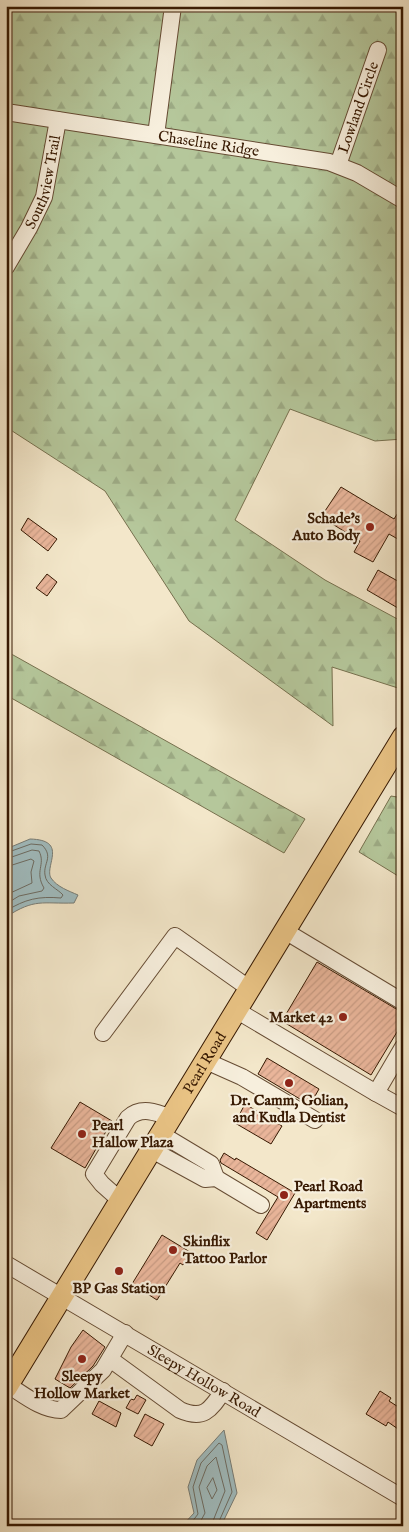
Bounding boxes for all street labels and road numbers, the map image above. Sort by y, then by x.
street label: Lowland Circle [334,59,383,156]
street label: Chaseline Ridge [157,127,260,161]
street label: Southview Trail [21,133,65,232]
street label: Pearl Road [179,1028,231,1097]
street label: Sleepy Hollow Road [144,1341,265,1422]

